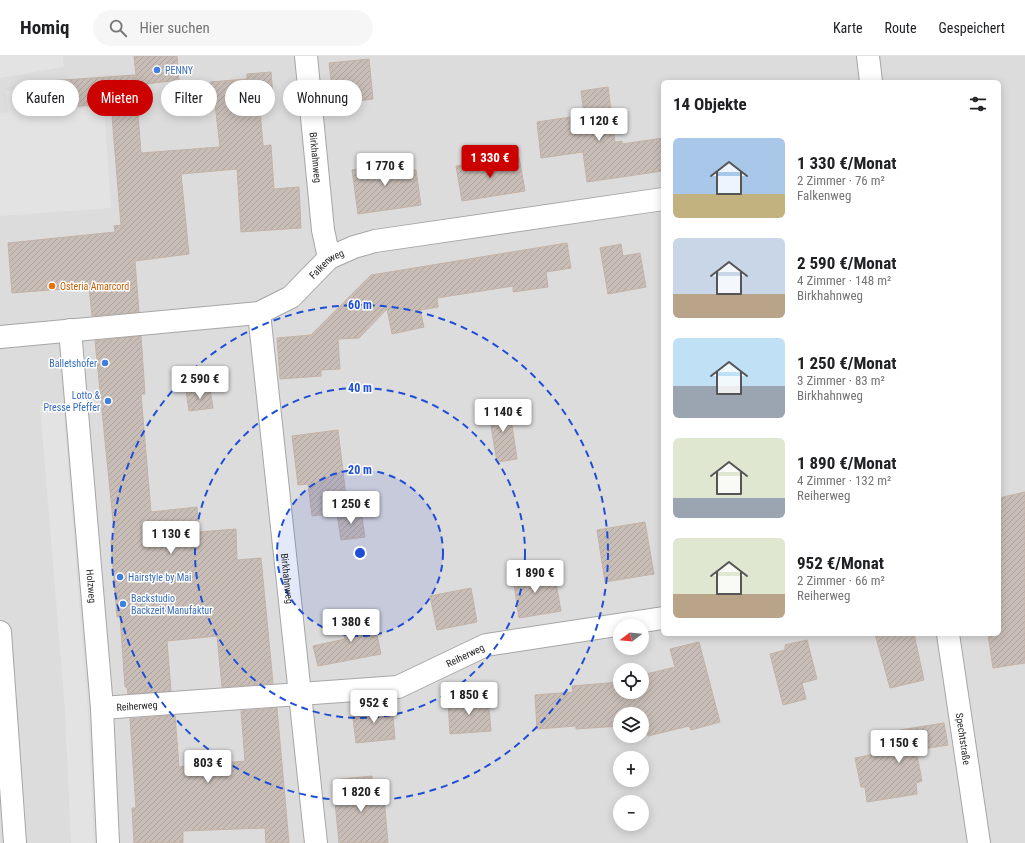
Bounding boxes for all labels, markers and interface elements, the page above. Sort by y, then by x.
search box [93,10,373,46]
text: Homiq [20,16,69,39]
icon: search [107,17,129,39]
text: Hier suchen [139,19,210,37]
text: Karte [833,20,863,36]
text: Route [885,20,917,36]
text: Gespeichert [939,20,1005,36]
marker: PENNY [152,65,162,75]
place label: PENNY [165,65,194,76]
chip: Kaufen [12,80,79,116]
chip: Mieten [87,80,153,116]
chip: Filter [161,80,217,116]
chip: Neu [225,80,275,116]
chip: Wohnung [283,80,362,116]
icon: filters [967,93,989,115]
text: 14 Objekte [673,94,747,114]
pin: 1 120 € [562,108,636,142]
text: 1 120 € [580,113,618,128]
street label: Birkhahnweg [307,132,323,183]
pin: 1 330 € [453,145,527,179]
text: 1 330 € [471,150,509,165]
pin: 1 770 € [348,153,422,187]
text: 1 330 €/Monat [797,153,896,173]
icon: home [705,154,753,202]
text: 1 770 € [366,158,404,173]
text: 2 Zimmer · 76 m² [797,173,885,188]
text: Falkenweg [797,188,851,203]
street label: Falkenweg [307,247,346,281]
text: 2 590 €/Monat [797,253,896,273]
icon: home [705,254,753,302]
text: 4 Zimmer · 148 m² [797,273,891,288]
marker: Osteria Amarcord [47,281,57,291]
place label: Osteria Amarcord [60,281,129,292]
text: Birkhahnweg [797,288,863,303]
text: 60 m [348,298,372,312]
text: 1 250 €/Monat [797,353,896,373]
icon: home [705,354,753,402]
place label: Balletshofer [49,358,97,369]
marker: Balletshofer [100,358,110,368]
pin: 2 590 € [163,366,237,400]
text: 2 590 € [181,371,219,386]
text: 3 Zimmer · 83 m² [797,373,885,388]
text: 40 m [348,381,372,395]
text: Birkhahnweg [797,388,863,403]
place label: Lotto & Presse Pfeffer [43,390,101,413]
marker: Lotto & Presse Pfeffer [103,396,113,406]
pin: 1 140 € [466,399,540,433]
text: 1 140 € [484,404,522,419]
text: 1 890 €/Monat [797,453,896,473]
icon: home [705,454,753,502]
text: 20 m [348,463,372,477]
text: 4 Zimmer · 132 m² [797,473,891,488]
text: Reiherweg [797,488,850,503]
pin: 1 250 € [314,491,388,525]
text: 1 250 € [332,496,370,511]
pin: 1 130 € [134,521,208,555]
text: 1 130 € [152,526,190,541]
centre of rings [353,546,367,560]
street label: Birkhahnweg [279,553,295,604]
text: 952 €/Monat [797,553,884,573]
icon: home [705,554,753,602]
pin: 1 890 € [498,560,572,594]
text: 1 890 € [516,565,554,580]
street label: Holzweg [84,569,98,604]
marker: Hairstyle by Mai [115,572,125,582]
place label: Hairstyle by Mai [128,572,191,583]
text: 2 Zimmer · 66 m² [797,573,885,588]
text: Reiherweg [797,588,850,603]
place label: Backstudio Backzeit Manufaktur [131,593,212,616]
marker: Backstudio Backzeit Manufaktur [118,599,128,609]
pin: 1 380 € [314,609,388,643]
text: 1 380 € [332,614,370,629]
north arrow [613,619,649,655]
map controls [613,619,649,831]
street label: Reiherweg [444,642,486,669]
button: locate [613,663,649,699]
pin: 1 850 € [432,682,506,716]
text: 1 850 € [450,687,488,702]
pin: 952 € [346,690,402,724]
text: 952 € [359,695,389,710]
street label: Reiherweg [116,699,158,713]
button: layers [613,707,649,743]
street label: Spechtstraße [954,712,972,766]
pin: 1 150 € [862,730,936,764]
text: 1 150 € [880,735,918,750]
pin: 803 € [180,750,236,784]
button: + [613,751,649,787]
text: 803 € [193,755,223,770]
pin: 1 820 € [324,779,398,813]
text: 1 820 € [342,784,380,799]
button: − [613,795,649,831]

